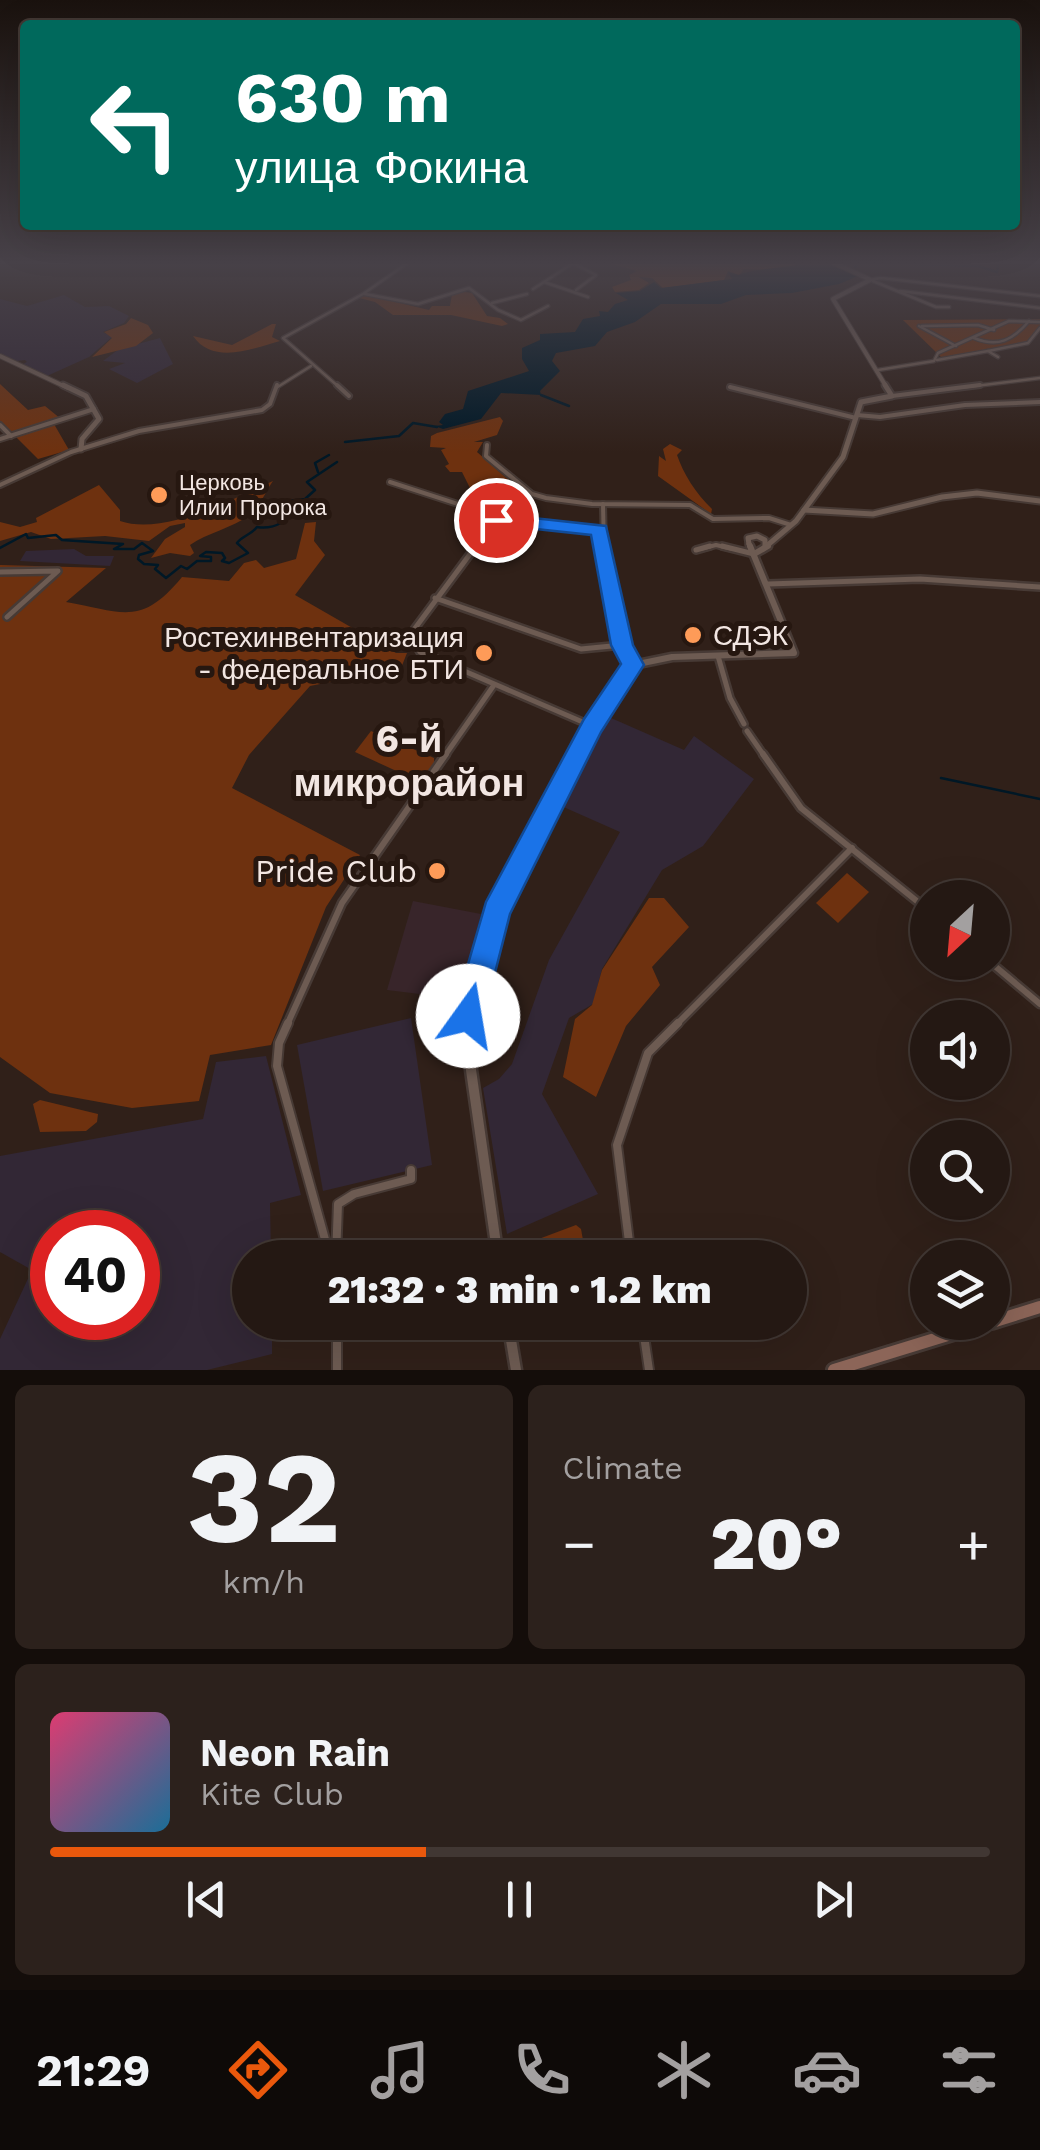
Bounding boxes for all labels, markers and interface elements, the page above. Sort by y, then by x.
text: 630 m [235,57,451,139]
icon: left [70,60,200,190]
text: улица Фокина [235,141,528,194]
place label: Церковь Илии Пророка [179,470,328,520]
pin [454,478,539,563]
marker: Церковь Илии Пророка [148,484,170,506]
icon: arrive [469,493,524,548]
place label: СДЭК [713,619,789,652]
place label: Ростехинвентаризация - федеральное БТИ [164,621,464,686]
marker: СДЭК [682,624,704,646]
marker: Ростехинвентаризация - федеральное БТИ [473,642,495,664]
district label: 6-й микрорайон [294,717,524,805]
place label: Pride Club [255,852,417,890]
marker: Pride Club [426,860,448,882]
north arrow [910,880,1010,980]
map controls [910,880,1010,1340]
position arrow [416,964,520,1068]
button: sound [910,1000,1010,1100]
button: search [910,1120,1010,1220]
speed limit sign: 40 [30,1210,160,1340]
button: layers [910,1240,1010,1340]
text: 21:32 · 3 min · 1.2 km [327,1268,712,1312]
text: 32 [186,1421,341,1574]
text: Climate [563,1449,683,1487]
text: 20° [710,1499,842,1587]
text: − [563,1512,596,1576]
text: + [957,1512,990,1576]
text: km/h [223,1563,305,1601]
text: Neon Rain [200,1731,390,1775]
text: Kite Club [200,1775,344,1813]
icon: previous [179,1872,234,1927]
icon: pause [492,1872,547,1927]
icon: next [806,1872,861,1927]
icon: directions [223,2035,293,2105]
icon: music [365,2035,435,2105]
icon: phone [507,2035,577,2105]
icon: climate [649,2035,719,2105]
icon: car [792,2035,862,2105]
icon: filters [934,2035,1004,2105]
text: 21:29 [36,2044,150,2097]

